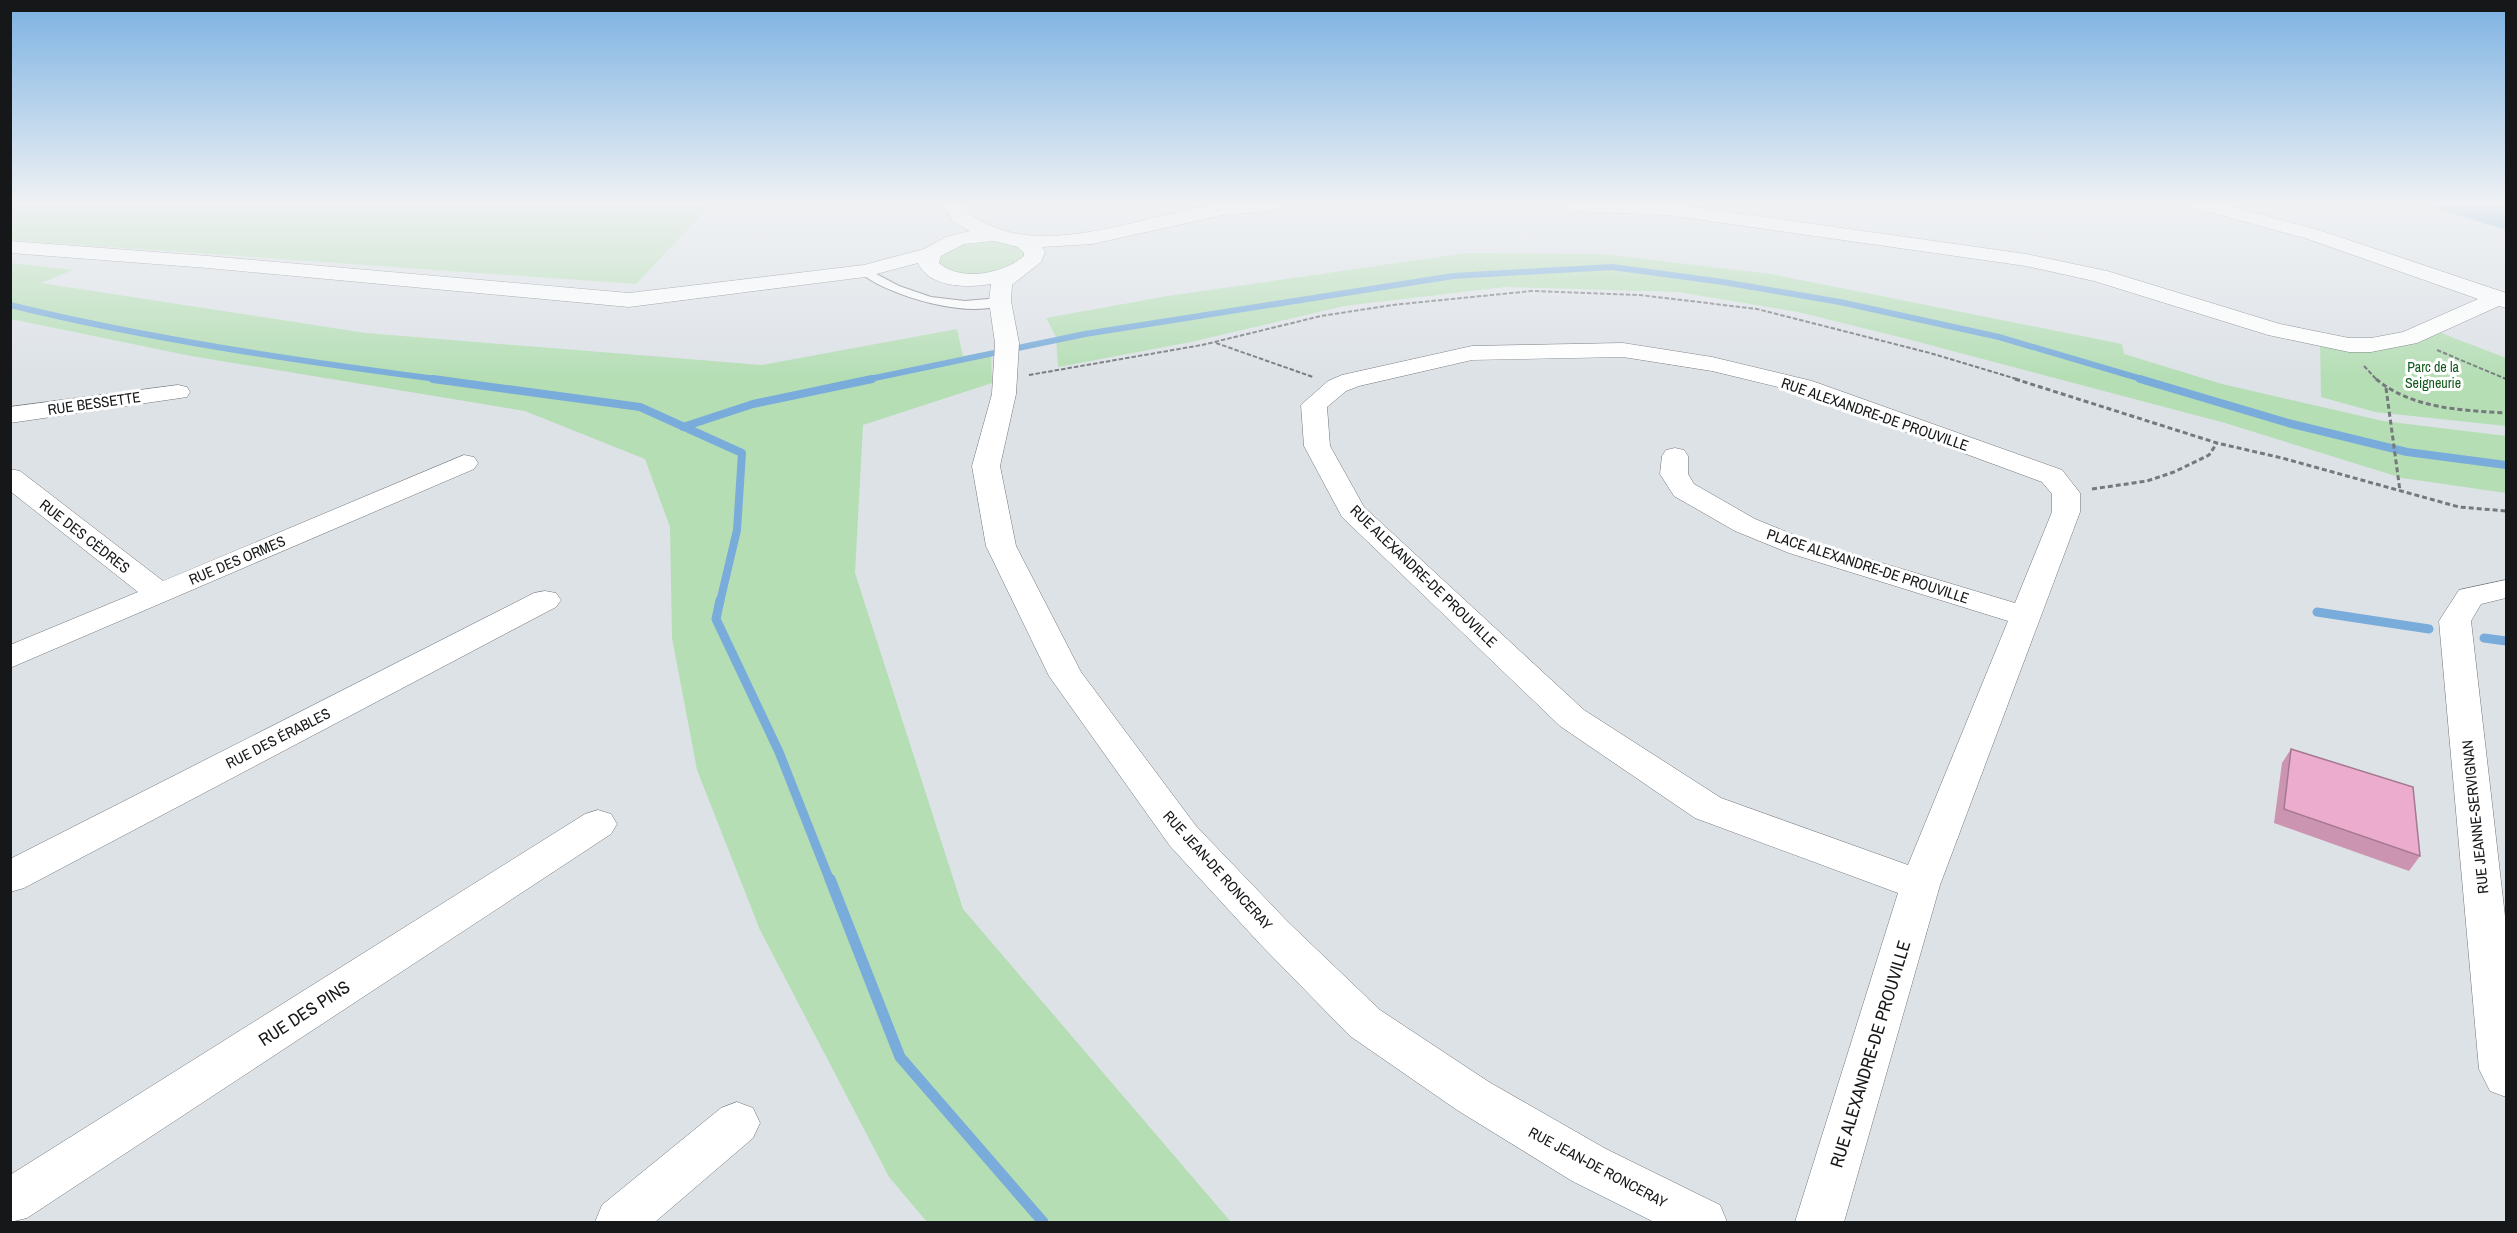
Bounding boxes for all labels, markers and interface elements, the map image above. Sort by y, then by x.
park label: Parc de la Seigneurie [2405,358,2461,392]
street label: RUE ALEXANDRE-DE PROUVILLE [1779,372,1971,456]
street label: RUE BESSETTE [46,386,142,420]
street label: RUE DES CÈDRES [35,494,135,578]
street label: RUE ALEXANDRE-DE PROUVILLE [1346,500,1502,652]
street label: PLACE ALEXANDRE-DE PROUVILLE [1764,523,1972,609]
street label: RUE DES ORMES [185,530,289,590]
street label: RUE DES ÉRABLES [222,703,334,773]
street label: RUE JEANNE-SERVIGNAN [2456,739,2494,895]
street label: RUE JEAN-DE RONCERAY [1159,806,1278,935]
street label: RUE ALEXANDRE-DE PROUVILLE [1824,937,1916,1171]
street label: RUE DES PINS [254,974,355,1052]
street label: RUE JEAN-DE RONCERAY [1525,1122,1672,1213]

